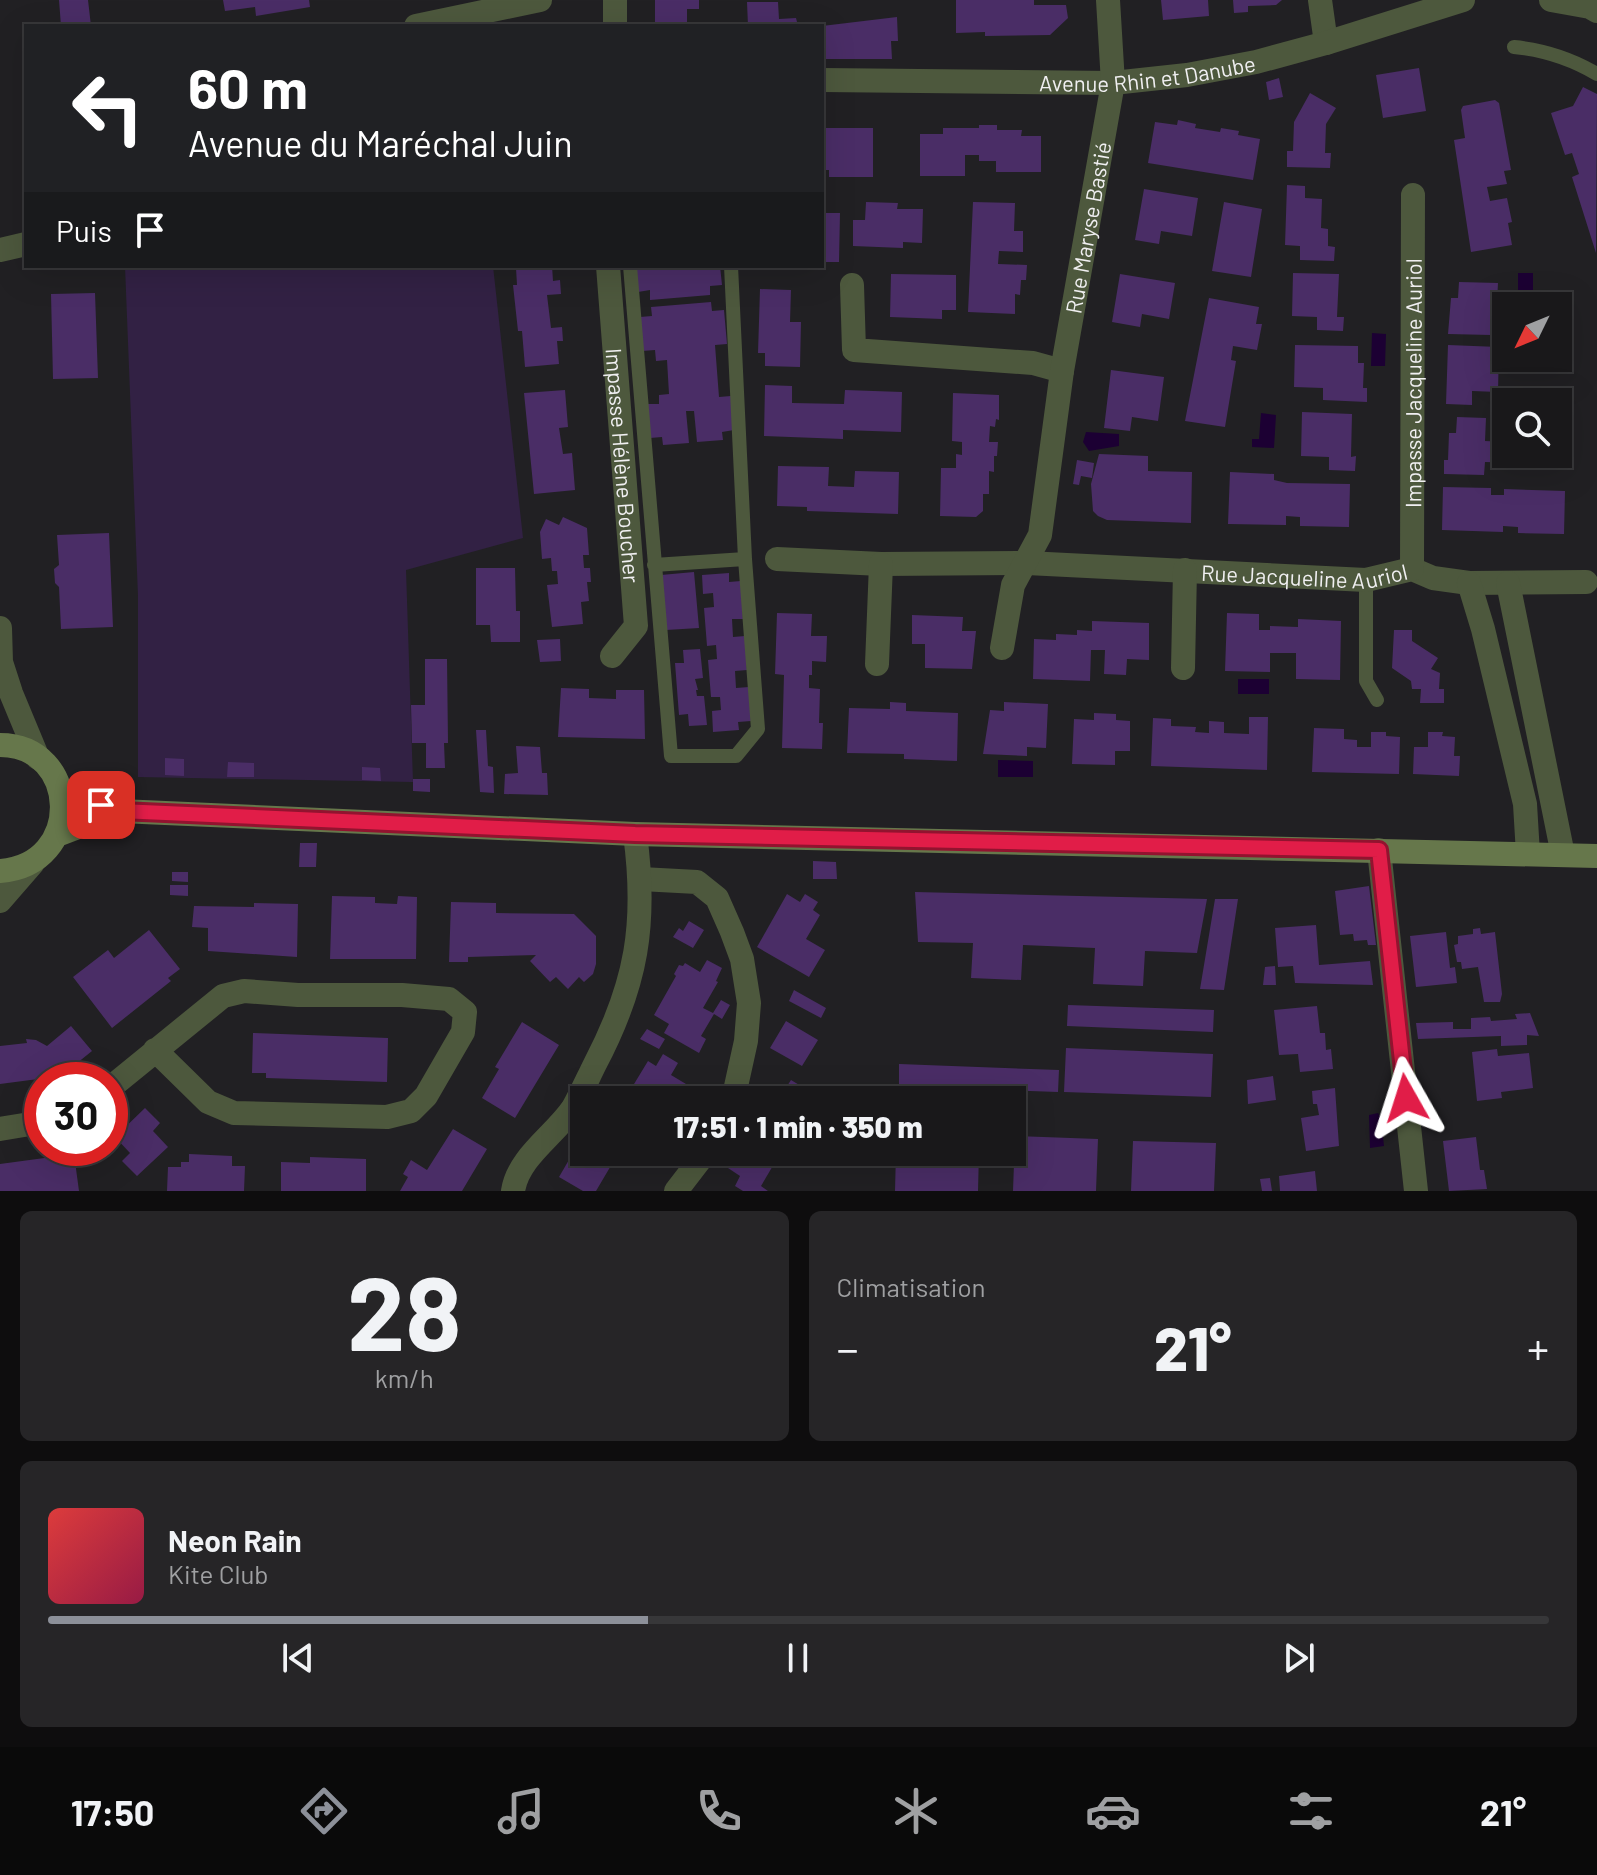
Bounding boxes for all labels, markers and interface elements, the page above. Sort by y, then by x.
street label: Avenue Rhin et Danube [1039,49,1258,96]
text: 60 m [188,53,308,120]
icon: left [56,56,160,160]
text: Avenue du Maréchal Juin [188,121,573,164]
street label: Rue Maryse Bastié [1059,140,1115,315]
icon: arrive [128,208,172,252]
text: Puis [56,212,112,248]
street label: Impasse Jacqueline Auriol [1399,258,1426,508]
north arrow [1492,292,1572,372]
map controls [1492,292,1572,468]
street label: Impasse Hélène Boucher [601,347,646,584]
button: search [1492,388,1572,468]
street label: Rue Jacqueline Auriol [1201,558,1410,593]
pin [67,771,135,839]
icon: arrive [79,783,123,827]
position arrow [1364,1056,1448,1140]
speed limit sign: 30 [24,1062,128,1166]
text: 17:51 · 1 min · 350 m [673,1108,923,1144]
text: 28 [347,1247,462,1372]
text: Climatisation [837,1271,986,1302]
text: 21° [1154,1311,1232,1383]
text: − [837,1321,859,1374]
text: + [1527,1321,1549,1374]
text: km/h [375,1362,434,1393]
text: Neon Rain [168,1522,302,1558]
text: Kite Club [168,1558,269,1589]
icon: previous [276,1636,320,1680]
icon: pause [776,1636,820,1680]
icon: next [1277,1636,1321,1680]
icon: directions [296,1783,352,1839]
icon: music [493,1783,549,1839]
icon: phone [691,1783,747,1839]
icon: climate [888,1783,944,1839]
icon: car [1085,1783,1141,1839]
icon: filters [1283,1783,1339,1839]
text: 17:50 [71,1790,154,1833]
text: 21° [1480,1790,1526,1833]

